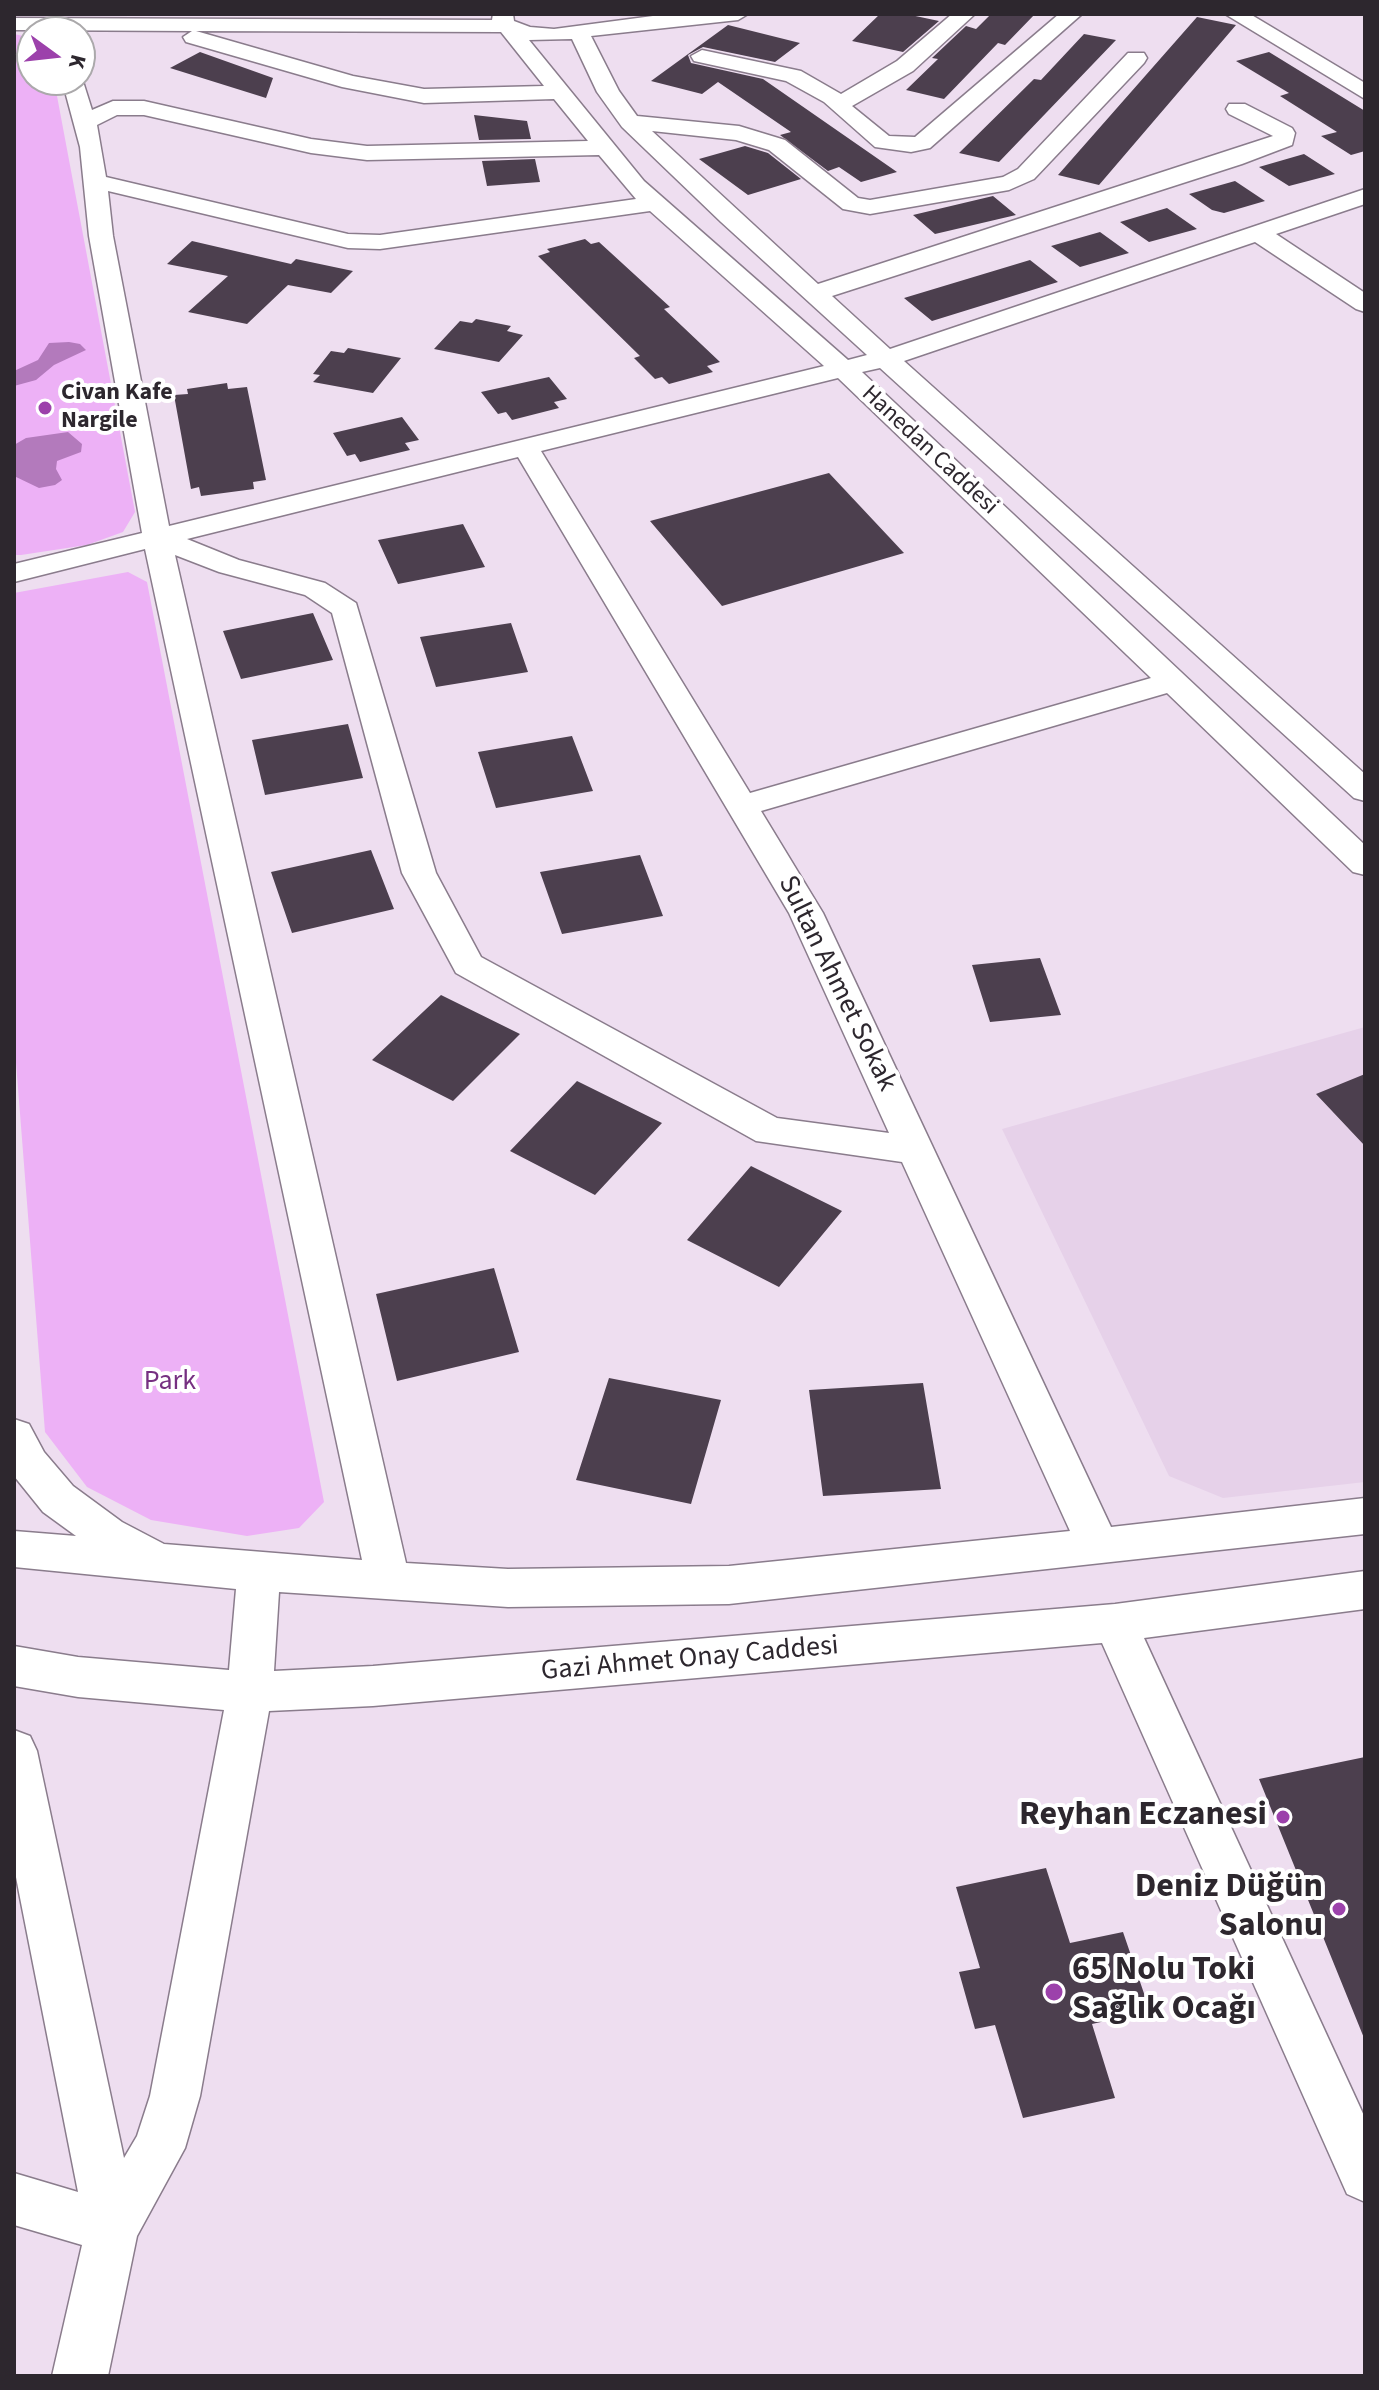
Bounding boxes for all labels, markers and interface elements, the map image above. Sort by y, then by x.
north arrow [16,16,96,96]
text: K [60,51,94,72]
place label: Civan Kafe Nargile [61,380,173,436]
street label: Hanedan Caddesi [855,380,1003,522]
marker: Civan Kafe Nargile [36,399,54,417]
street label: Sultan Ahmet Sokak [769,871,903,1097]
park label: Park [144,1366,196,1400]
street label: Gazi Ahmet Onay Caddesi [540,1630,840,1690]
place label: Reyhan Eczanesi [1019,1797,1267,1837]
marker: Reyhan Eczanesi [1274,1808,1292,1826]
place label: Deniz Düğün Salonu [1135,1869,1323,1948]
marker: Deniz Düğün Salonu [1330,1900,1348,1918]
place label: 65 Nolu Toki Sağlık Ocağı [1072,1952,1256,2032]
marker: 65 Nolu Toki Sağlık Ocağı [1043,1981,1065,2003]

